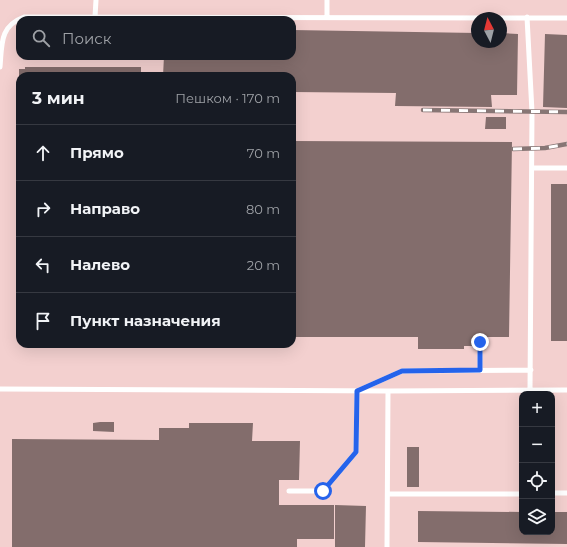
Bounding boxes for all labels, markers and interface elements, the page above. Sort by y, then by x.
north arrow [471,12,507,48]
search box [16,16,296,60]
icon: search [30,27,52,49]
text: Поиск [62,29,111,48]
text: 3 мин [32,88,85,108]
text: Пешком · 170 m [175,90,280,106]
icon: ahead [32,142,54,164]
text: Прямо [70,143,124,162]
text: 70 m [247,145,280,161]
icon: right [32,198,54,220]
text: Направо [70,199,140,218]
text: 80 m [246,201,280,217]
icon: left [32,254,54,276]
text: Налево [70,255,130,274]
text: 20 m [247,257,280,273]
icon: arrive [32,310,54,332]
text: Пункт назначения [70,311,221,330]
route end [471,333,489,351]
map controls [519,391,555,535]
button: + [519,391,555,427]
button: − [519,427,555,463]
button: locate [519,463,555,499]
route start [314,482,332,500]
button: layers [519,499,555,535]

